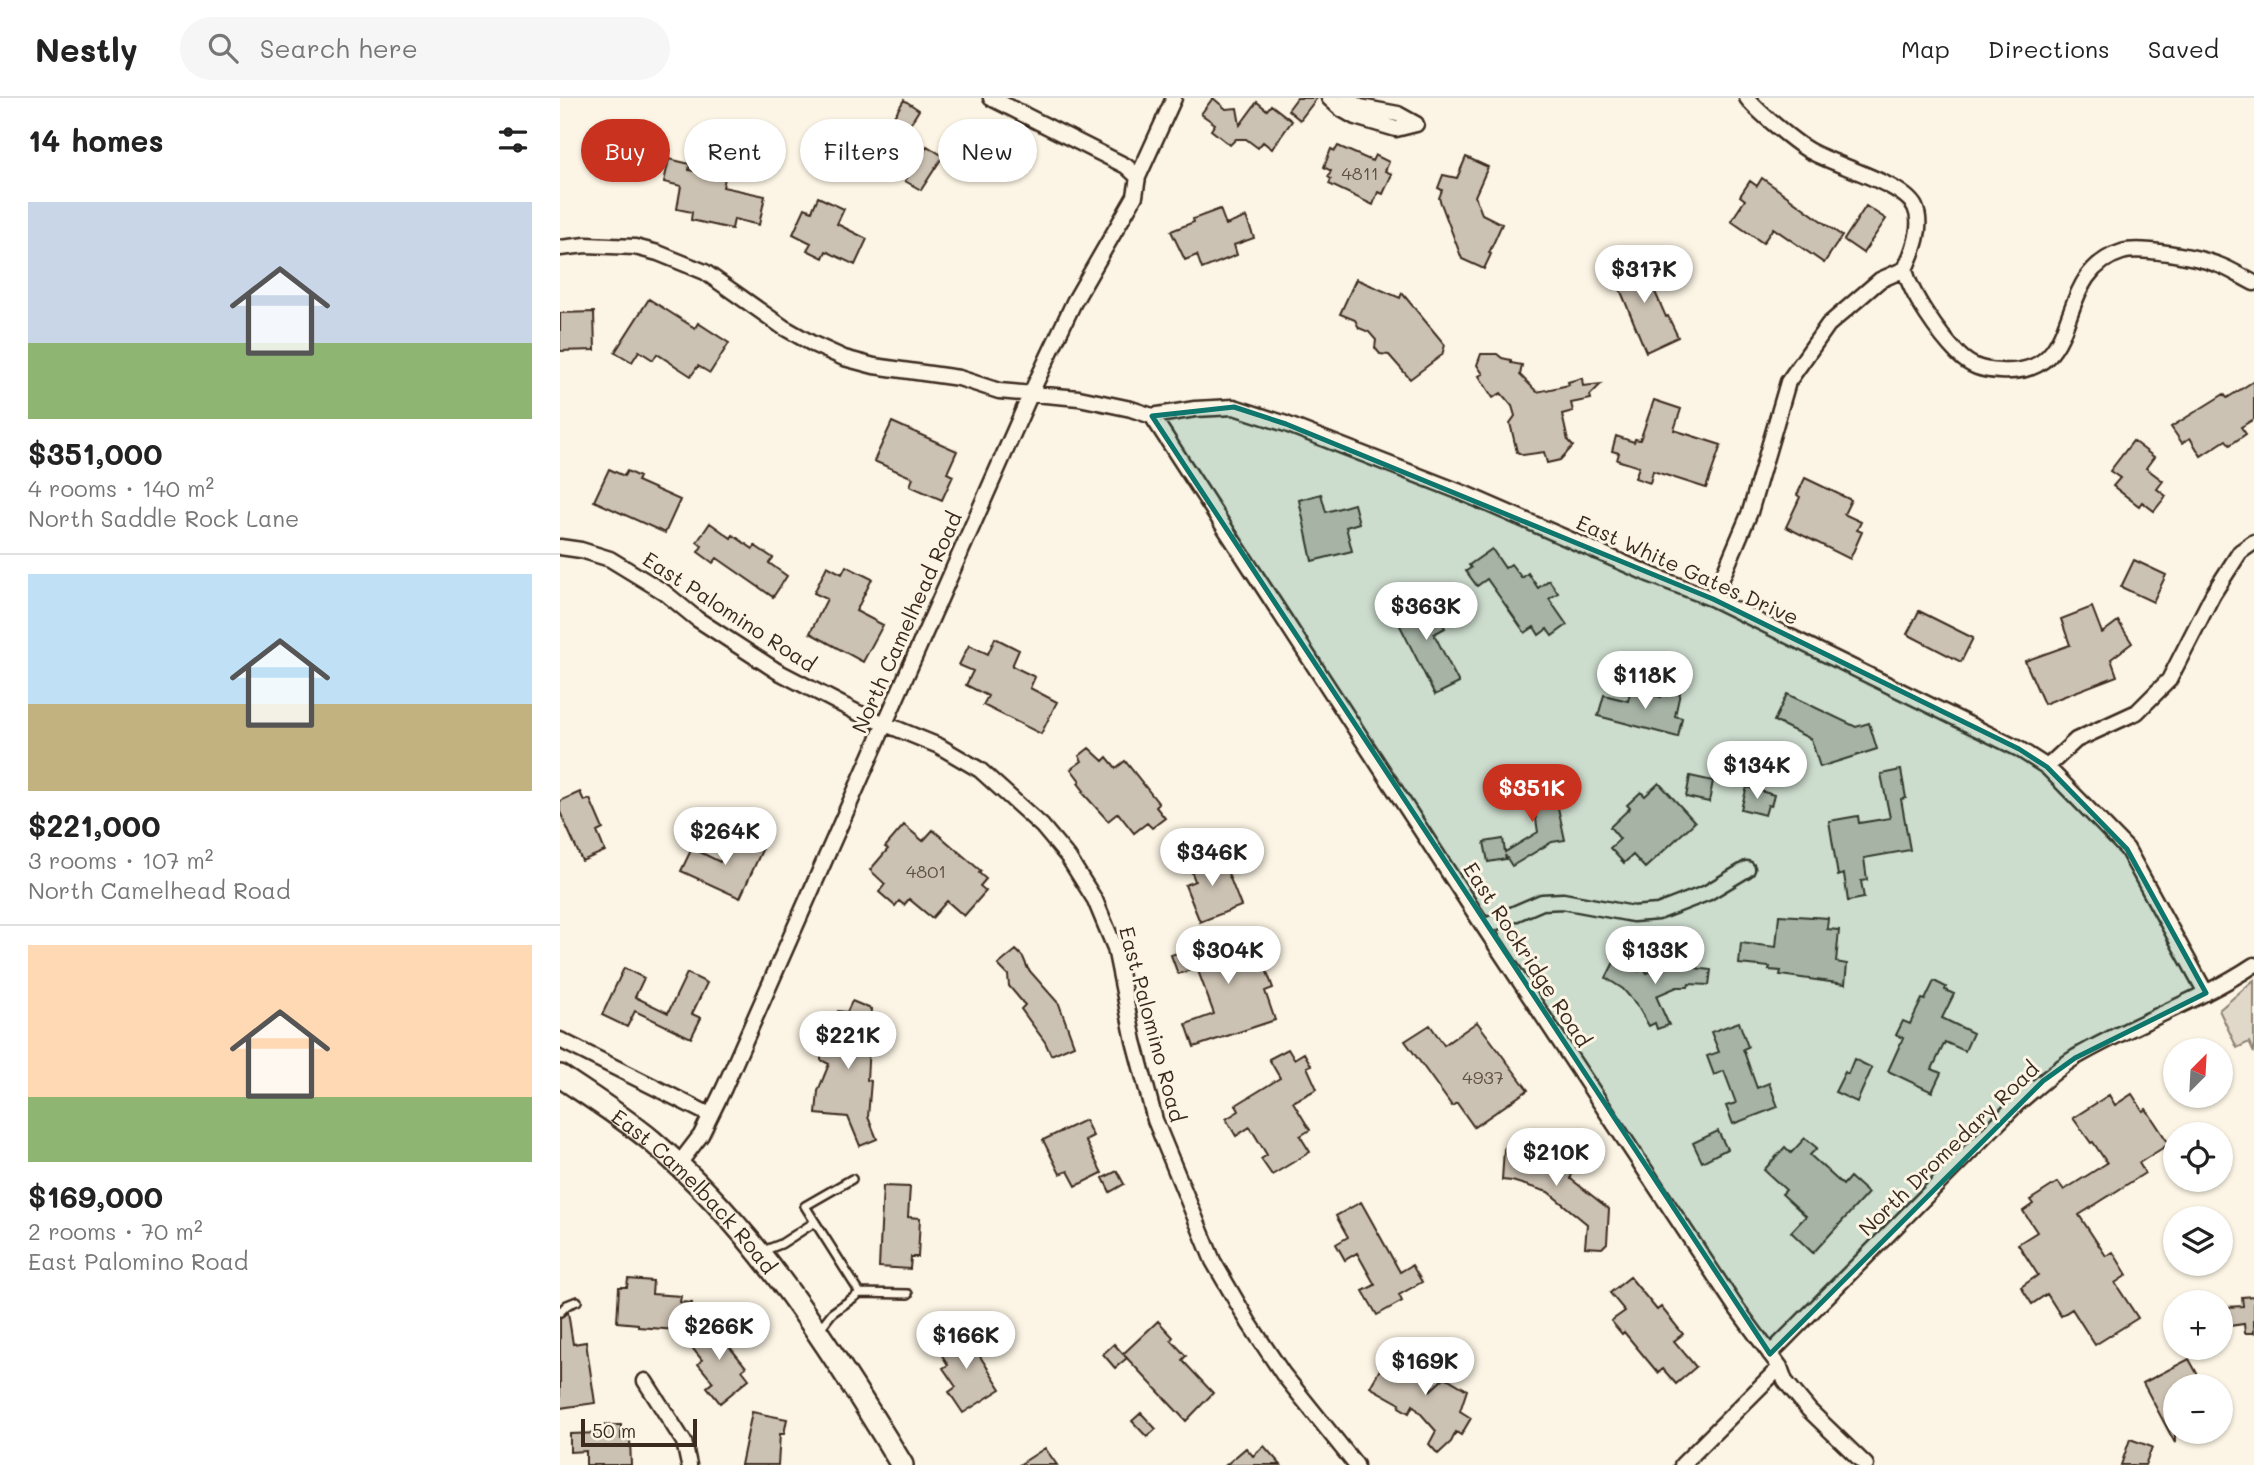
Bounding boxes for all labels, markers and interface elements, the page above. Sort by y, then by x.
search box [180,17,670,80]
text: Nestly [35,27,138,70]
icon: search [204,29,242,67]
text: Search here [260,31,418,65]
text: Map [1901,33,1950,64]
text: Directions [1988,33,2110,64]
text: Saved [2148,33,2219,64]
chip: Buy [581,119,670,182]
chip: Rent [684,119,786,182]
chip: Filters [800,119,924,182]
chip: New [938,119,1037,182]
text: 14 homes [28,120,164,160]
icon: filters [494,121,532,159]
house number: 4811 [1341,161,1379,185]
pin: $317K [1595,246,1693,305]
icon: home [217,248,343,374]
text: $317K [1611,253,1677,283]
text: $351,000 [28,433,162,473]
text: 4 rooms · 140 m² [28,473,214,503]
text: North Saddle Rock Lane [28,503,299,533]
street label: North Camelhead Road [845,507,967,737]
street label: East White Gates Drive [1573,508,1803,630]
street label: East Palomino Road [638,545,822,677]
pin: $363K [1377,582,1475,642]
text: $363K [1391,590,1461,620]
icon: home [217,620,343,746]
pin: $118K [1596,652,1694,711]
text: $118K [1613,659,1677,689]
pin: $134K [1708,742,1806,801]
text: $134K [1723,749,1791,779]
pin: $351K [1483,764,1581,824]
text: $351K [1499,772,1565,802]
text: $221,000 [28,805,160,845]
pin: $264K [676,808,774,867]
text: $264K [690,815,760,845]
pin: $346K [1163,828,1261,888]
text: $346K [1176,836,1248,866]
text: 3 rooms · 107 m² [28,845,214,875]
street label: East Rockridge Road [1458,856,1598,1052]
house number: 4801 [906,859,946,883]
text: North Camelhead Road [28,875,290,905]
street label: East Palomino Road [1114,923,1192,1125]
pin: $304K [1179,926,1277,986]
pin: $133K [1606,926,1704,986]
text: $304K [1192,934,1264,964]
text: $133K [1621,934,1689,964]
icon: home [217,991,343,1117]
pin: $221K [799,1012,897,1071]
text: $221K [815,1019,881,1049]
north arrow [2163,1038,2233,1108]
map controls [2163,1038,2233,1444]
street label: North Dromedary Road [1852,1055,2044,1241]
house number: 4937 [1462,1065,1504,1089]
street label: East Camelback Road [607,1102,783,1278]
button: locate [2163,1122,2233,1192]
pin: $210K [1507,1128,1605,1188]
text: $210K [1522,1136,1590,1166]
text: $169,000 [28,1176,163,1216]
button: layers [2163,1206,2233,1276]
text: 2 rooms · 70 m² [28,1216,203,1246]
text: East Palomino Road [28,1246,248,1276]
button: + [2163,1290,2233,1360]
pin: $266K [670,1302,768,1362]
text: $266K [684,1310,754,1340]
pin: $166K [917,1312,1015,1371]
text: $166K [932,1319,1000,1349]
pin: $169K [1376,1338,1474,1397]
text: $169K [1391,1345,1459,1375]
button: − [2163,1374,2233,1444]
scale bar [581,1416,696,1448]
text: 50 m [592,1418,636,1443]

